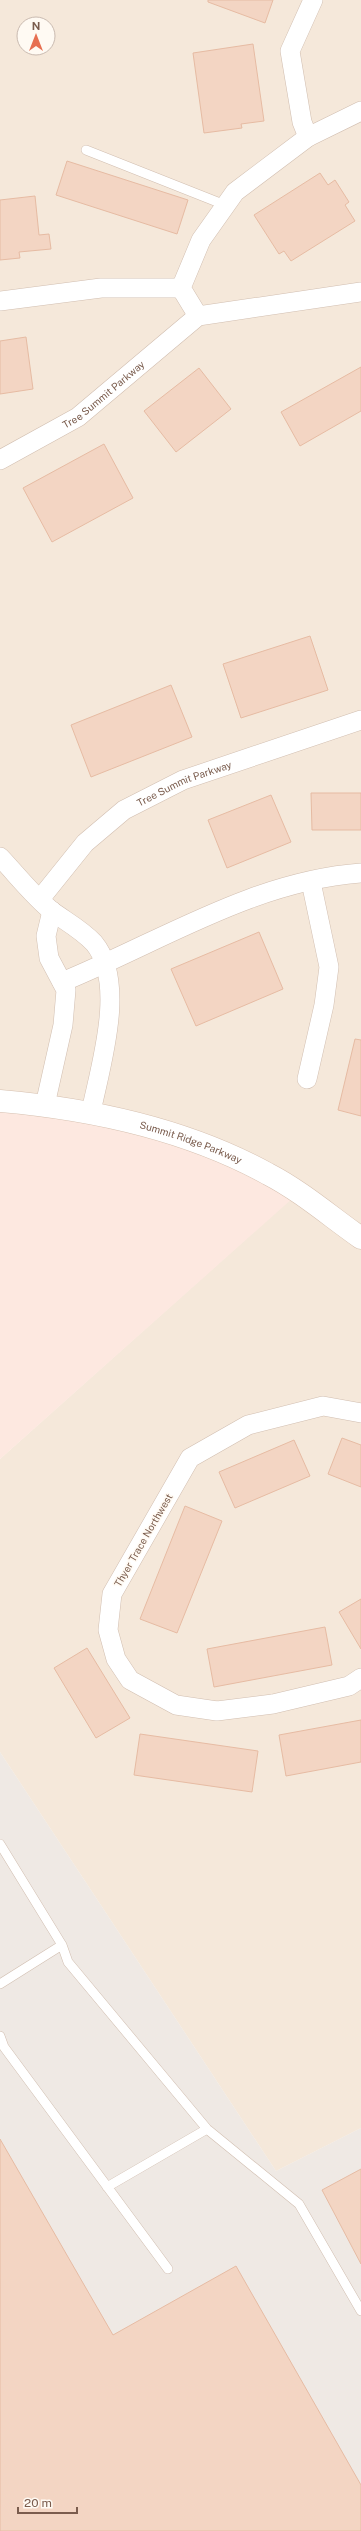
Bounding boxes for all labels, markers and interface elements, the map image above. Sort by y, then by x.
north arrow [16,16,56,56]
text: N [32,20,40,32]
street label: Tree Summit Parkway [60,357,147,430]
street label: Tree Summit Parkway [135,758,234,808]
street label: Summit Ridge Parkway [138,1118,245,1166]
street label: Thyer Trace Northwest [111,1491,175,1589]
scale bar [18,2489,77,2515]
text: 20 m [24,2496,52,2510]

